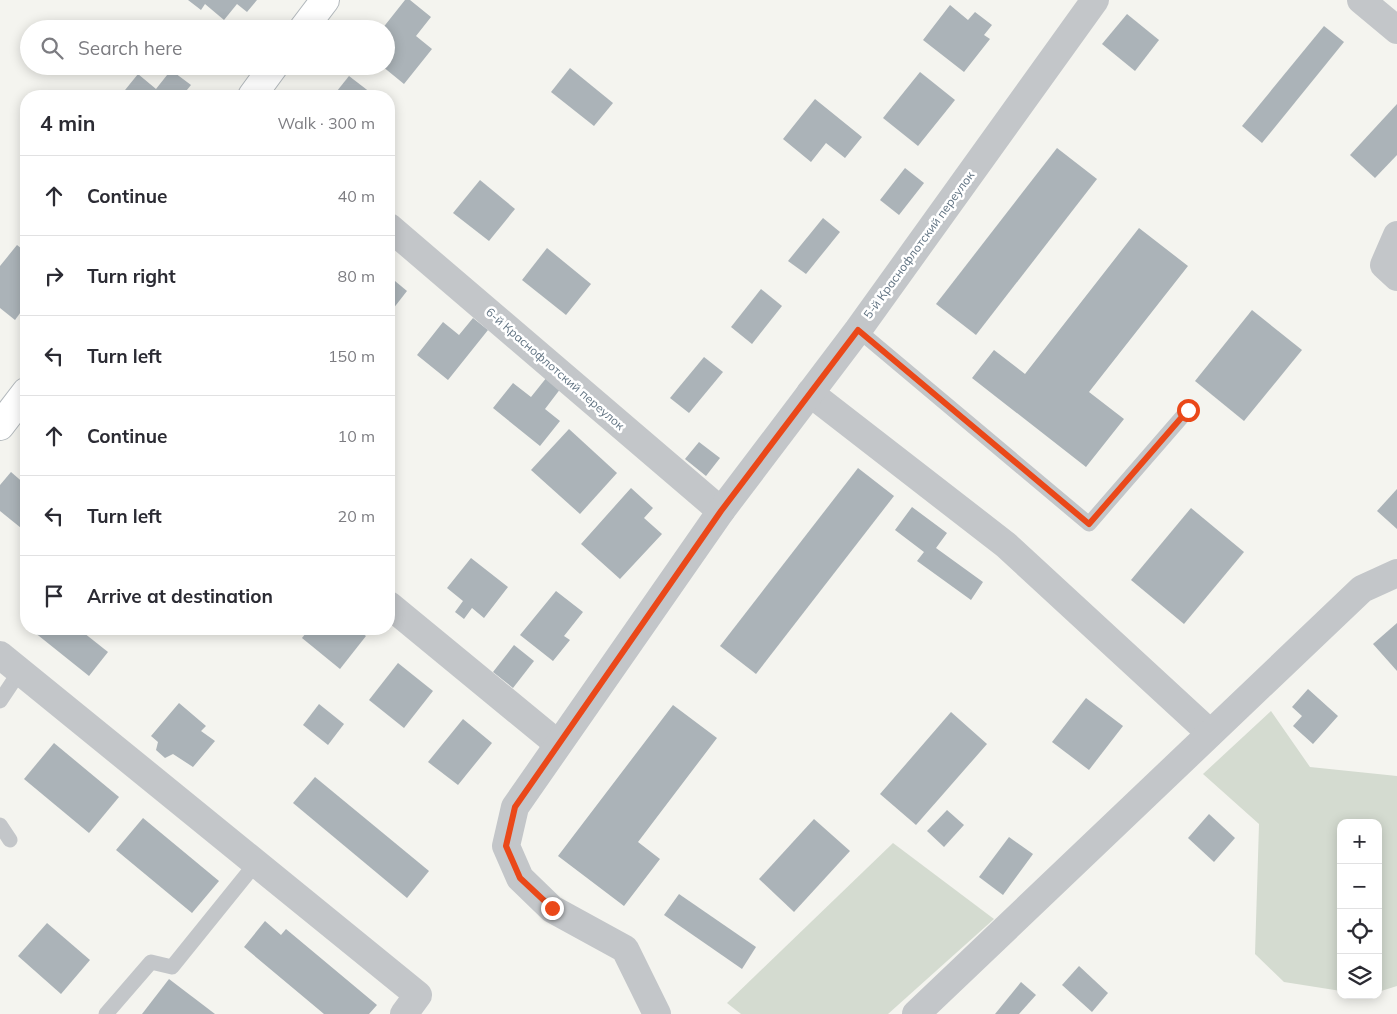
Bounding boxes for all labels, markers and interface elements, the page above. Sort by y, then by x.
search box [20,20,395,75]
icon: search [38,34,66,62]
text: Search here [78,36,182,60]
text: 4 min [40,110,95,136]
text: Walk · 300 m [277,113,375,133]
street label: 5-й Краснофлотский переулок [860,168,978,321]
icon: ahead [40,182,68,210]
text: Continue [87,184,167,208]
text: 40 m [338,186,375,206]
icon: right [40,262,68,290]
text: Turn right [87,264,176,288]
text: 80 m [338,266,375,286]
street label: 6-й Краснофлотский переулок [483,304,628,433]
icon: left [40,342,68,370]
text: Turn left [87,344,162,368]
text: 150 m [328,346,375,366]
route start [1177,399,1200,422]
icon: ahead [40,422,68,450]
text: Continue [87,424,167,448]
text: 10 m [338,426,375,446]
icon: left [40,502,68,530]
text: Turn left [87,504,162,528]
text: 20 m [338,506,375,526]
icon: arrive [40,582,68,610]
text: Arrive at destination [87,584,273,608]
map controls [1337,819,1382,999]
button: + [1337,819,1382,864]
button: − [1337,864,1382,909]
route end [541,897,564,920]
button: locate [1337,909,1382,954]
button: layers [1337,954,1382,999]

